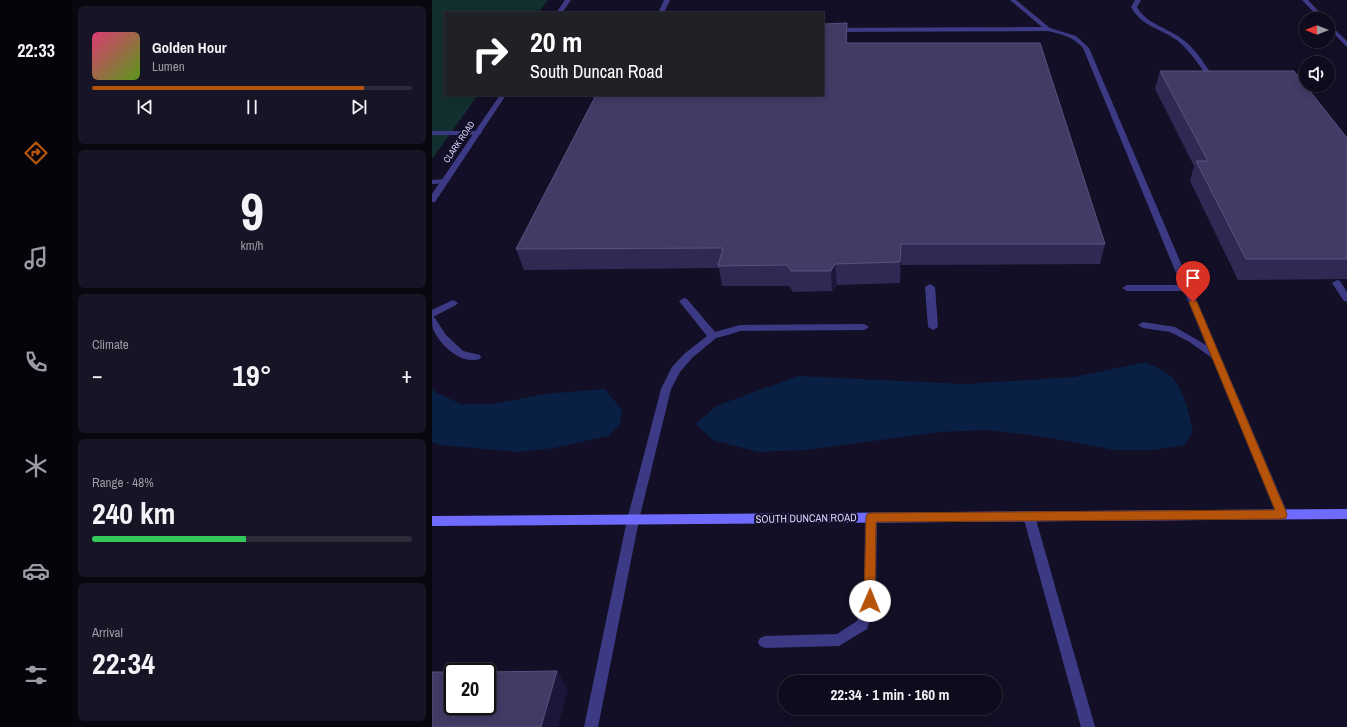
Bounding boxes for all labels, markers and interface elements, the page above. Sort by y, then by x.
north arrow [1299,12,1335,48]
map controls [1299,12,1335,92]
text: 20 m [530,23,582,61]
icon: right [464,28,516,80]
text: Golden Hour [152,37,227,58]
text: 22:33 [17,38,55,63]
button: sound [1299,56,1335,92]
text: Lumen [152,58,185,75]
text: South Duncan Road [530,59,663,84]
icon: previous [134,96,156,118]
icon: pause [241,96,263,118]
icon: next [348,96,370,118]
street label: CLARK ROAD [441,119,477,165]
icon: directions [22,139,50,167]
text: 9 [240,176,264,246]
text: km/h [240,237,264,254]
icon: music [22,244,50,272]
pin [1176,261,1210,302]
icon: arrive [1182,267,1204,289]
text: Climate [92,336,129,353]
icon: phone [22,348,50,376]
text: 19° [232,355,272,395]
text: − [92,360,103,390]
text: + [401,360,412,390]
icon: climate [22,452,50,480]
text: Range · 48% [92,474,154,491]
text: 240 km [92,493,175,533]
street label: SOUTH DUNCAN ROAD [755,510,857,526]
icon: car [22,557,50,585]
position arrow [849,580,891,622]
text: Arrival [92,624,123,641]
text: 22:34 [92,643,155,683]
icon: filters [22,661,50,689]
speed limit sign: 20 [444,663,496,715]
text: 22:34 · 1 min · 160 m [831,684,949,705]

